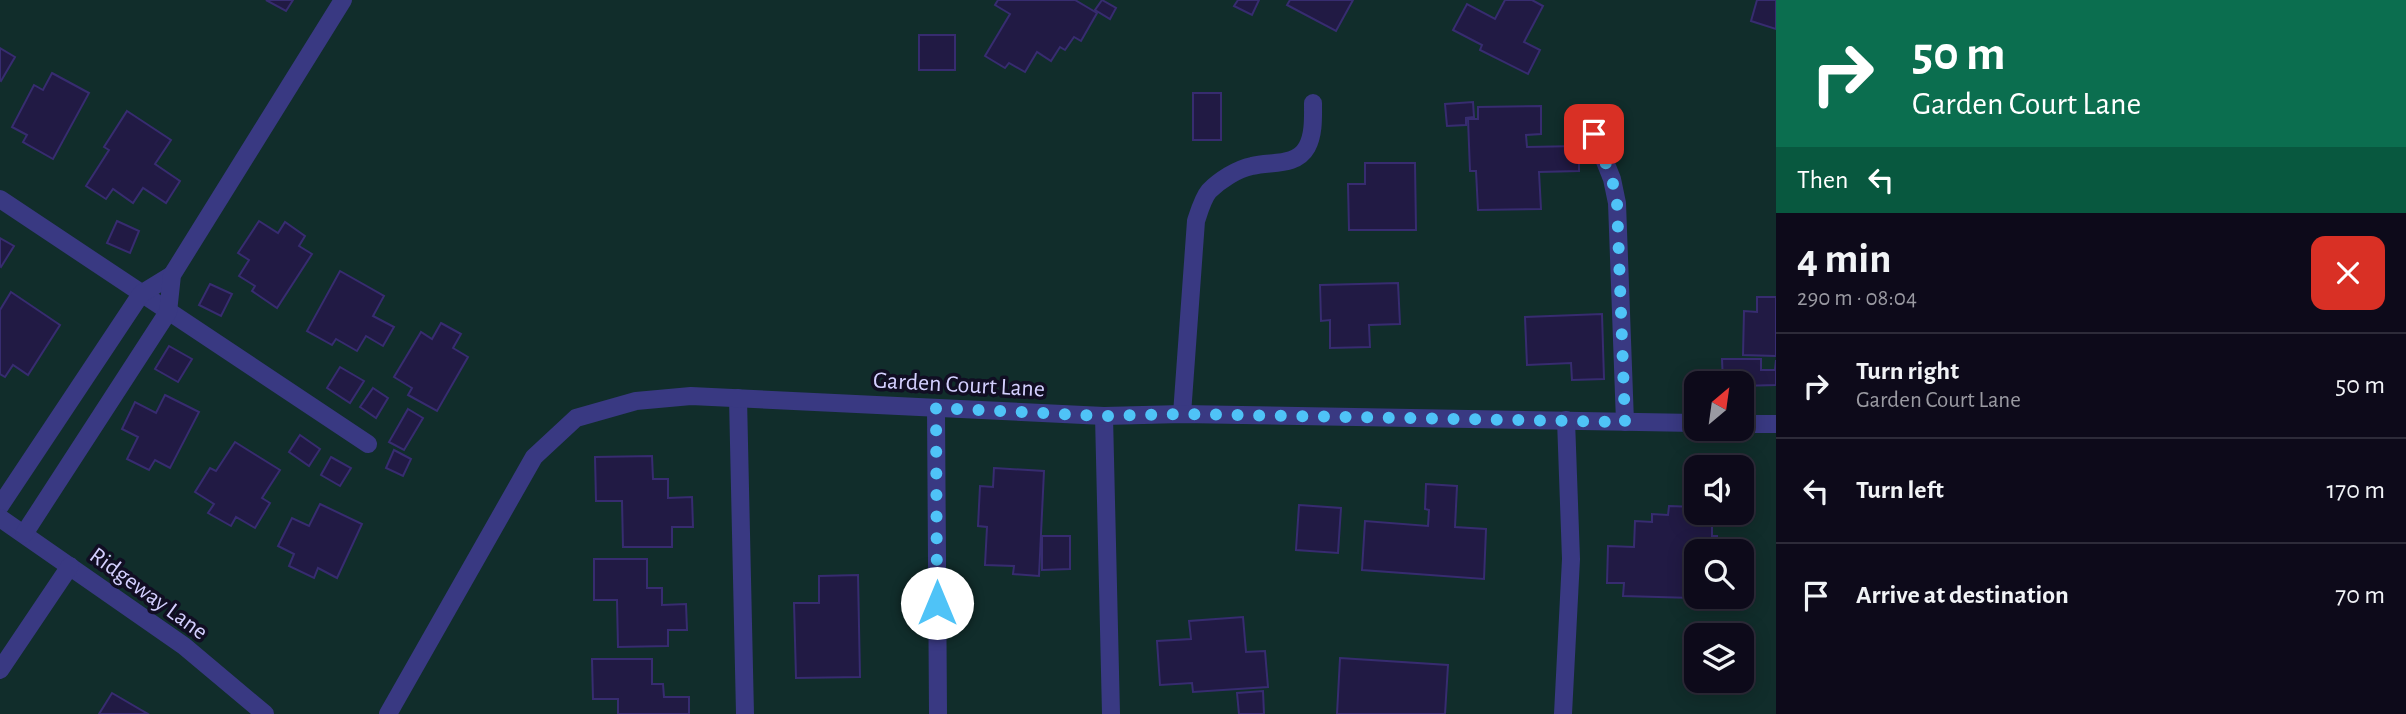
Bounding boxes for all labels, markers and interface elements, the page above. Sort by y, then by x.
icon: right [1797,28,1888,119]
text: 50 m [1912,30,2006,79]
text: Garden Court Lane [1912,88,2141,120]
pin [1564,104,1624,164]
icon: arrive [1575,115,1613,153]
icon: left [1862,161,1900,199]
text: Then [1797,167,1848,193]
button: close [2311,236,2385,310]
text: 4 min [1797,238,1892,280]
text: 290 m · 08:04 [1797,287,1917,310]
text: Turn right [1856,358,1959,384]
icon: right [1797,367,1835,405]
street label: Garden Court Lane [872,369,1045,401]
north arrow [1684,371,1754,441]
map controls [1684,371,1754,693]
text: 50 m [2335,372,2385,398]
text: Garden Court Lane [1856,389,2021,412]
button: sound [1684,455,1754,525]
icon: left [1797,472,1835,510]
text: Turn left [1856,477,1944,503]
text: 170 m [2326,477,2385,503]
button: search [1684,539,1754,609]
street label: Ridgeway Lane [85,543,212,644]
position arrow [900,566,974,640]
icon: arrive [1797,577,1835,615]
text: Arrive at destination [1856,582,2069,608]
text: 70 m [2335,582,2385,608]
button: layers [1684,623,1754,693]

